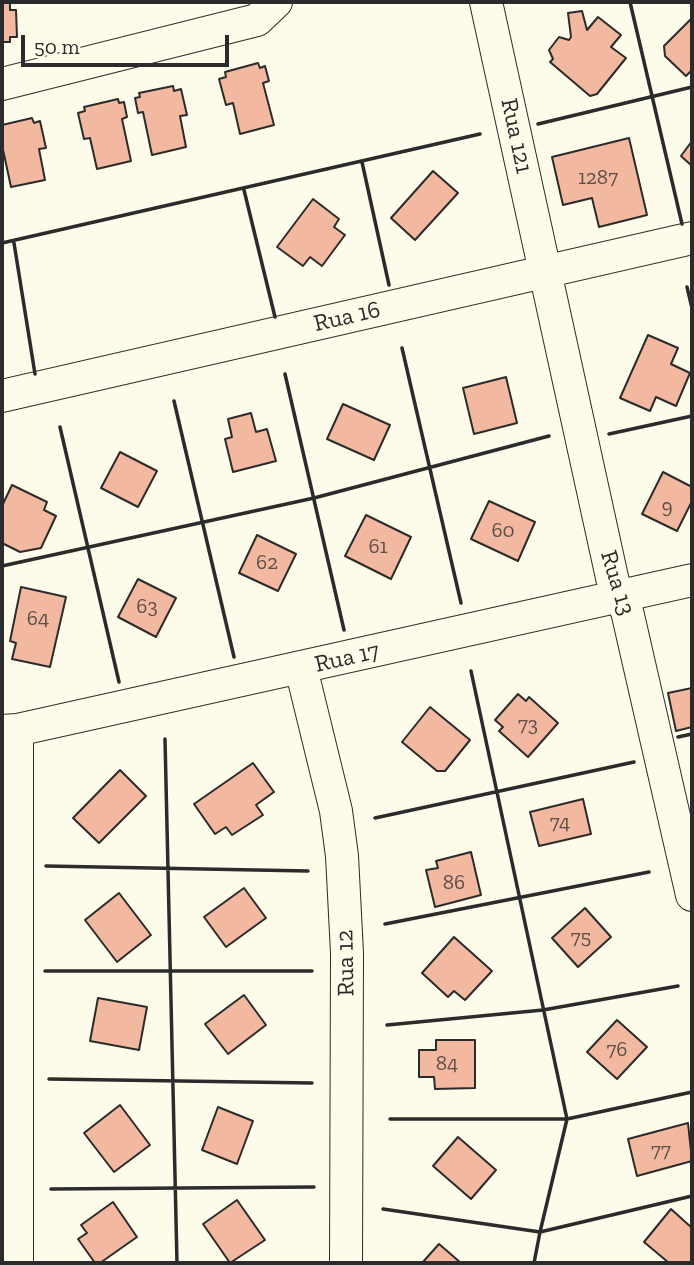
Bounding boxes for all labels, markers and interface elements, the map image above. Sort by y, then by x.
scale bar [24,21,233,65]
text: 50 m [34,34,80,59]
street label: Rua 121 [494,96,538,176]
house number: 1287 [578,165,618,191]
street label: Rua 16 [311,295,383,339]
house number: 9 [661,494,673,520]
house number: 60 [491,518,515,544]
house number: 61 [368,534,388,560]
street label: Rua 13 [594,547,640,619]
house number: 62 [256,550,278,576]
house number: 63 [136,594,158,620]
house number: 64 [27,606,49,632]
street label: Rua 17 [312,637,382,679]
house number: 73 [518,712,538,738]
house number: 74 [550,810,570,836]
house number: 86 [443,870,465,896]
house number: 75 [571,925,591,951]
street label: Rua 12 [331,929,361,997]
house number: 76 [606,1037,628,1063]
house number: 84 [436,1051,458,1077]
house number: 77 [651,1138,671,1164]

